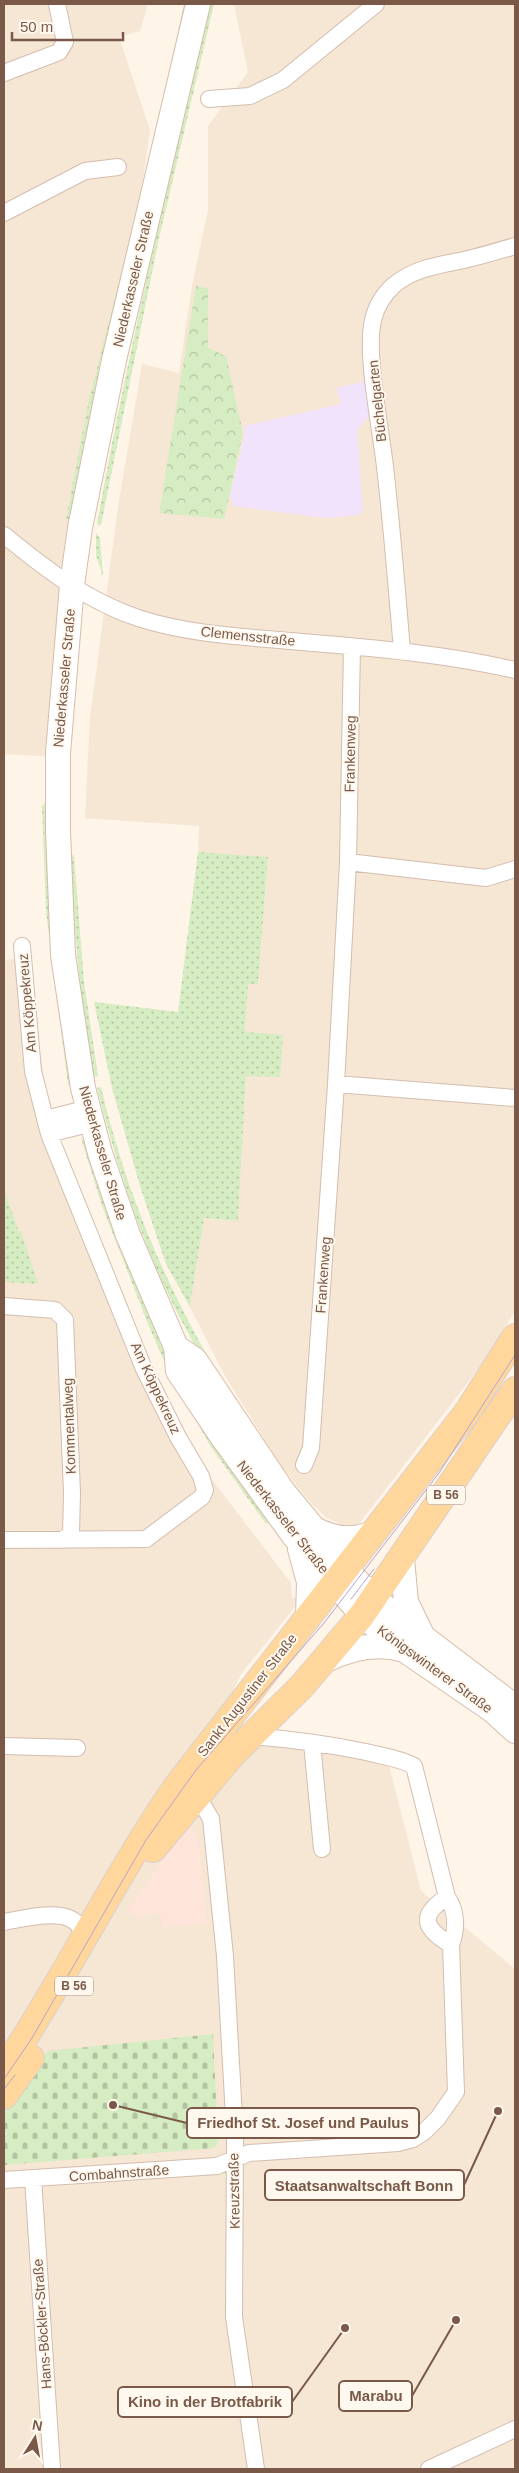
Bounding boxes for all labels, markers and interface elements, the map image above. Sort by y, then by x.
scale bar [12,10,124,42]
text: 50 m [20,18,53,35]
street label: Niederkasseler Straße [110,209,157,349]
street label: Büchelgarten [365,359,389,443]
street label: Niederkasseler Straße [50,608,78,748]
street label: Clemensstraße [200,623,296,649]
street label: Frankenweg [341,715,359,793]
street label: Am Köppekreuz [15,953,39,1053]
street label: Niederkasseler Straße [76,1084,130,1222]
street label: Frankenweg [312,1236,334,1314]
street label: Am Köppekreuz [128,1339,184,1437]
street label: Kommentalweg [59,1378,79,1474]
street label: Niederkasseler Straße [234,1457,332,1577]
road number: B 56 [427,1486,465,1504]
street label: Königswinterer Straße [374,1622,496,1716]
street label: Sankt Augustiner Straße [194,1630,300,1760]
road number: B 56 [55,1976,93,1995]
callout: Friedhof St. Josef und Paulus [187,2108,419,2138]
text: Friedhof St. Josef und Paulus [197,2114,409,2131]
street label: Kreuzstraße [225,2153,243,2229]
street label: Combahnstraße [68,2162,170,2184]
callout: Staatsanwaltschaft Bonn [265,2170,464,2200]
text: Staatsanwaltschaft Bonn [275,2177,453,2194]
street label: Hans-Böckler-Straße [29,2258,55,2390]
callout: Marabu [339,2381,412,2411]
callout: Kino in der Brotfabrik [118,2387,292,2417]
text: Marabu [349,2387,403,2404]
text: Kino in der Brotfabrik [128,2393,283,2410]
north arrow [10,2413,60,2463]
text: N [31,2416,44,2434]

